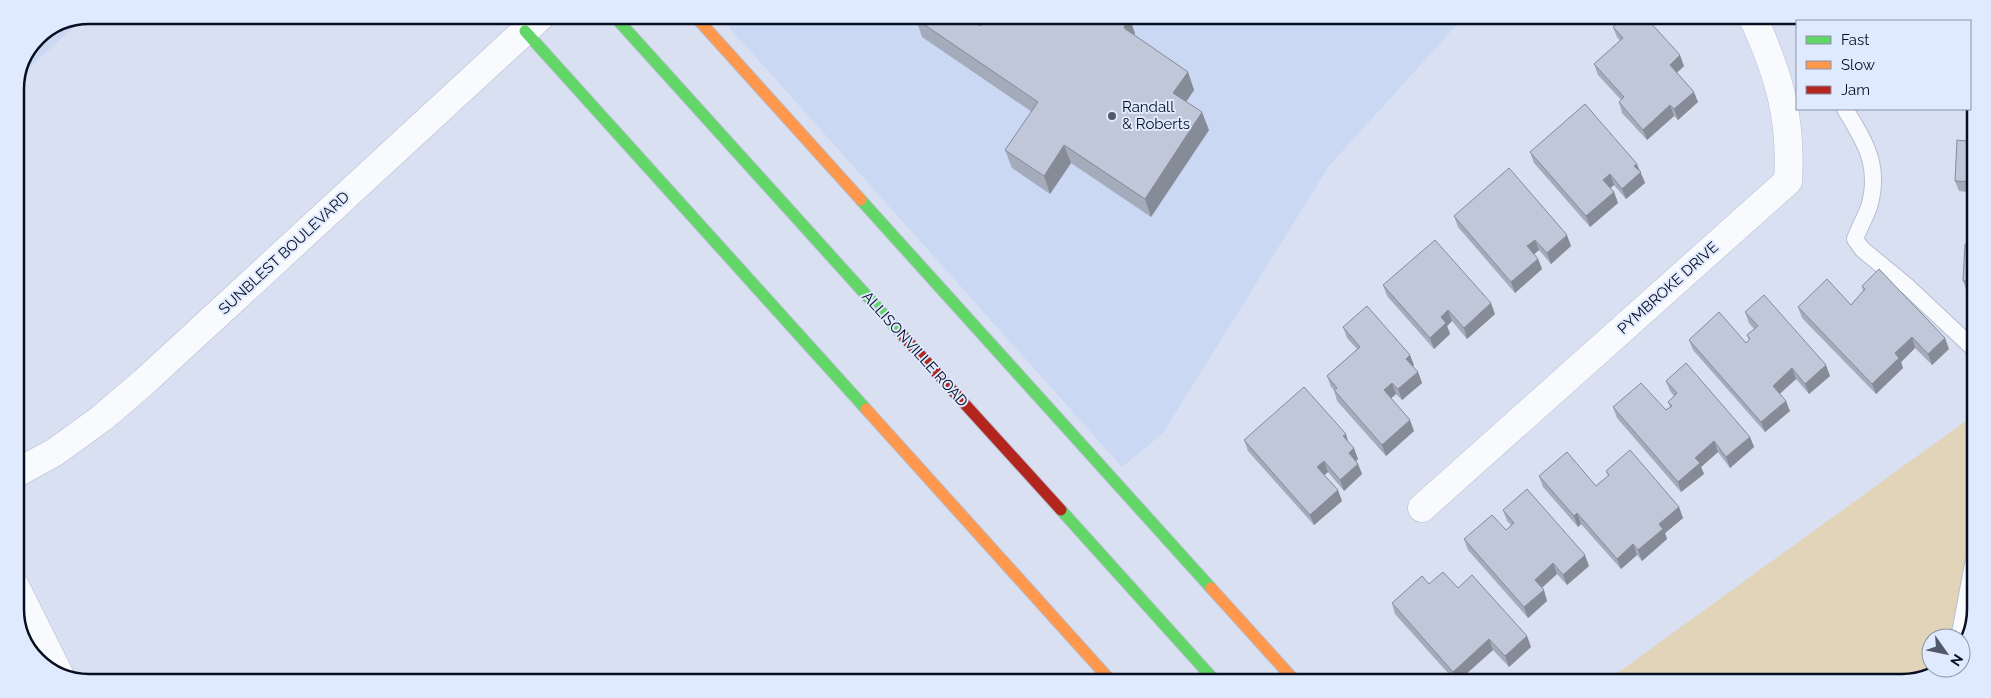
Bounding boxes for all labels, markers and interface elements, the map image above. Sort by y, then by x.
legend [1796,20,1971,110]
text: Fast [1841,31,1869,49]
text: Slow [1841,56,1875,74]
text: Jam [1841,81,1870,99]
place label: Randall & Roberts [1122,98,1190,133]
marker: Randall & Roberts [1106,110,1118,122]
street label: SUNBLEST BOULEVARD [215,188,353,318]
street label: PYMBROKE DRIVE [1614,238,1722,338]
street label: ALLISONVILLE ROAD [858,288,972,411]
north arrow [1921,628,1971,678]
text: N [1947,651,1967,669]

